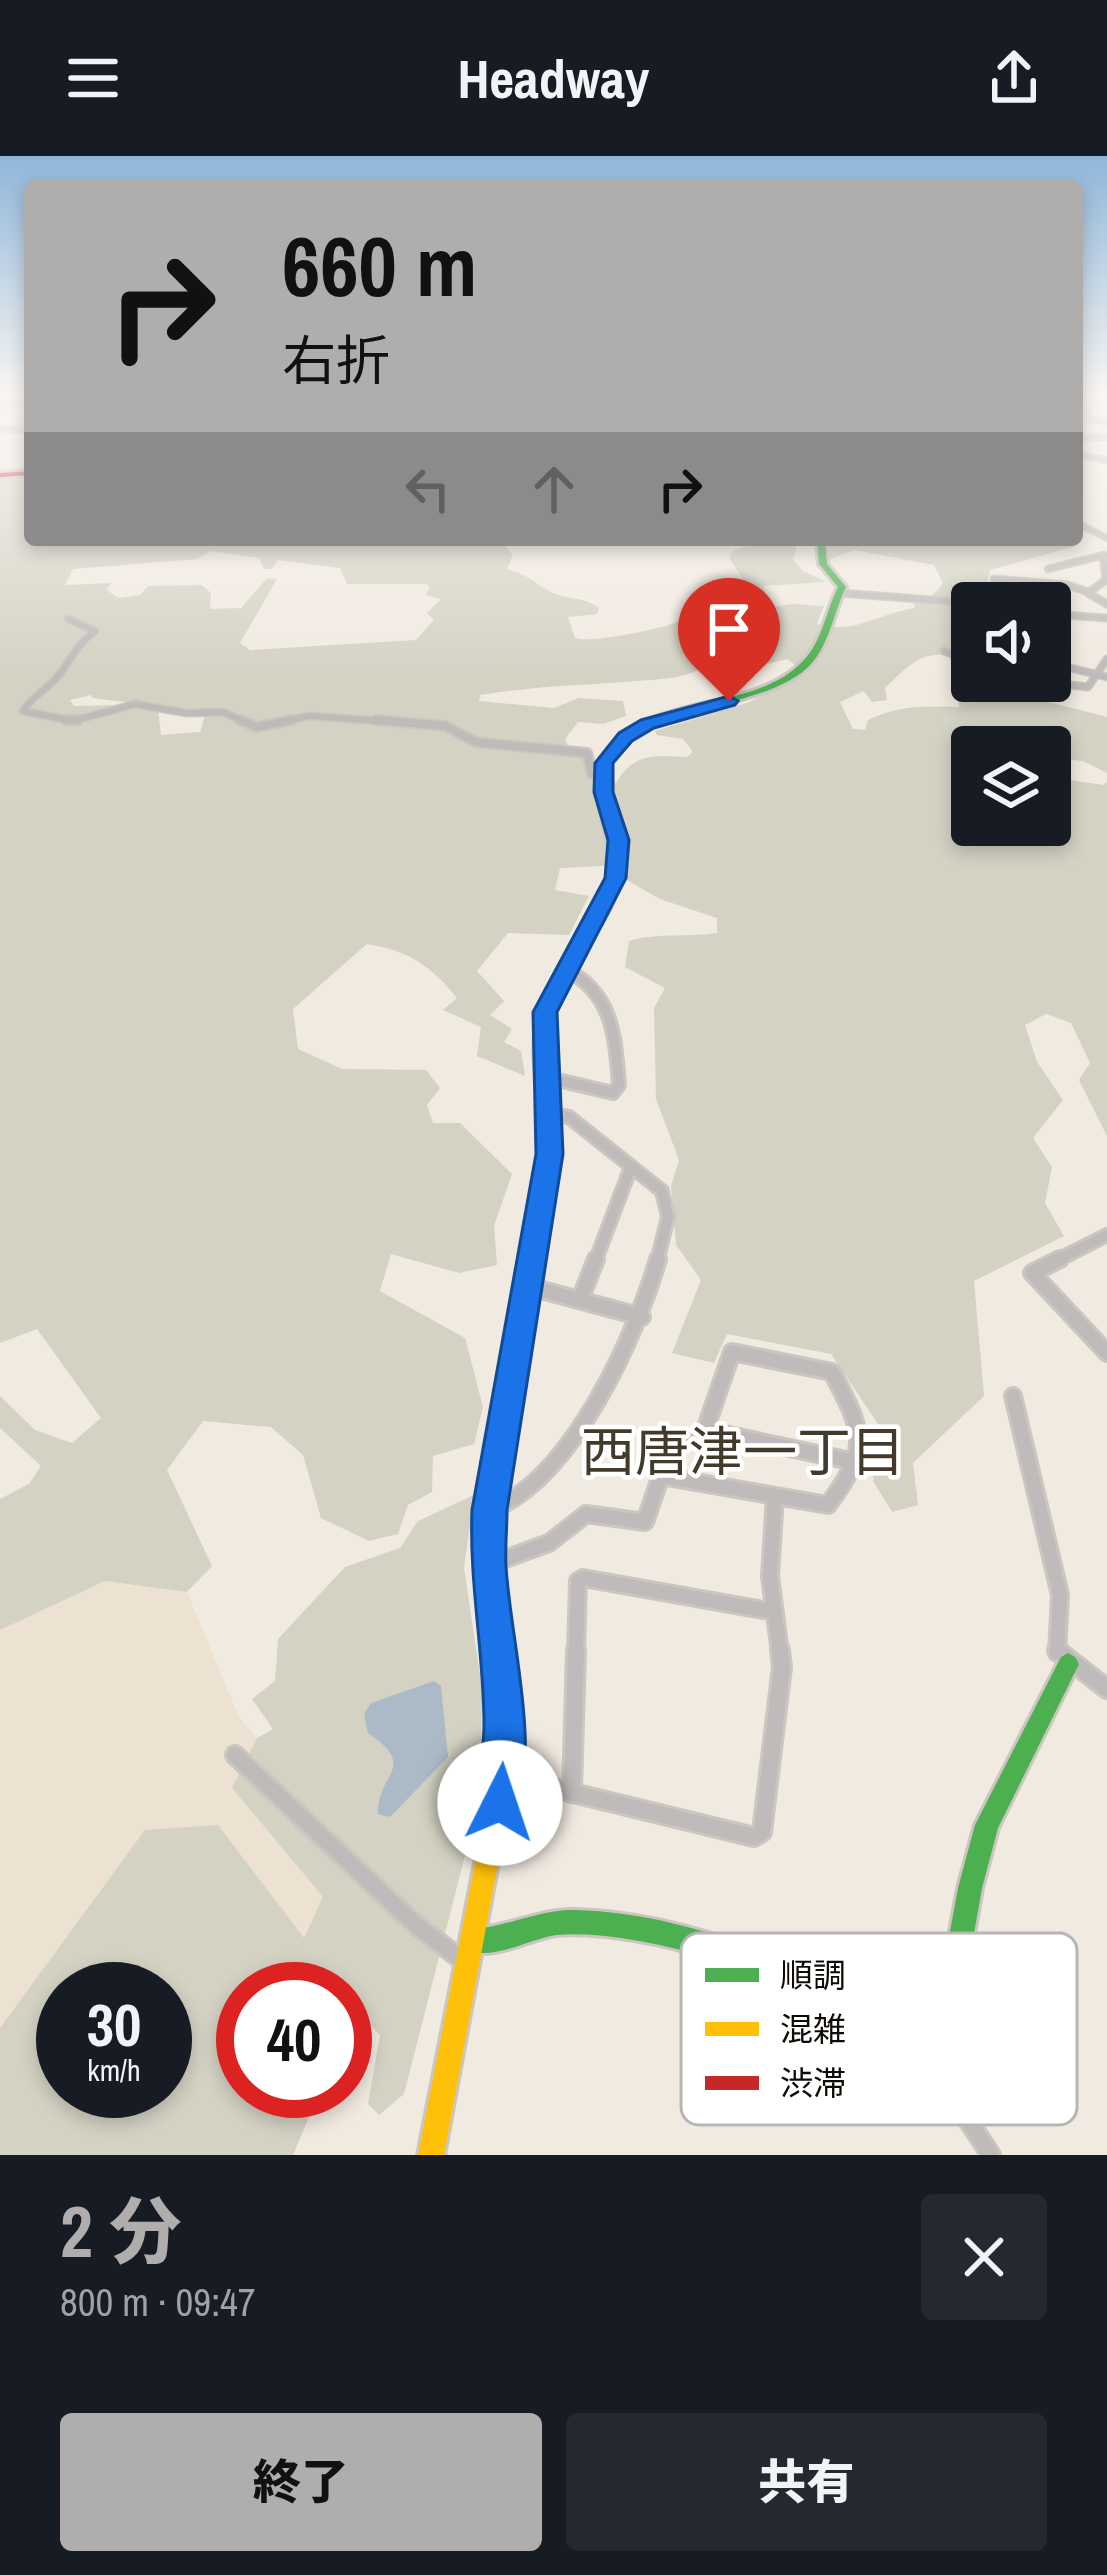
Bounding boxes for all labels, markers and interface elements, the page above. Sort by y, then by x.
text: Headway [458,42,649,115]
icon: menu [60,45,126,111]
icon: share [981,45,1047,111]
text: 660 m [282,209,477,322]
icon: right [84,228,240,384]
text: 右折 [282,324,390,397]
icon: left [395,456,461,522]
icon: ahead [521,456,587,522]
icon: right [647,456,713,522]
pin [678,578,780,701]
map controls [951,582,1071,846]
button: sound [951,582,1071,702]
icon: arrive [696,596,762,662]
button: layers [951,726,1071,846]
district label: 西唐津一丁目 [581,1415,905,1488]
position arrow [437,1740,563,1866]
legend [681,1933,1077,2125]
text: 順調 [780,1953,846,1997]
speed limit sign: 40 [216,1962,372,2118]
text: 30 [87,1984,141,2065]
text: 混雑 [780,2007,846,2051]
text: km/h [87,2050,141,2090]
text: 渋滞 [780,2061,846,2105]
text: 2 分 [60,2182,181,2279]
button: close [921,2194,1047,2320]
text: 800 m · 09:47 [60,2276,256,2328]
button: 終了 [60,2413,542,2551]
button: 共有 [566,2413,1047,2551]

